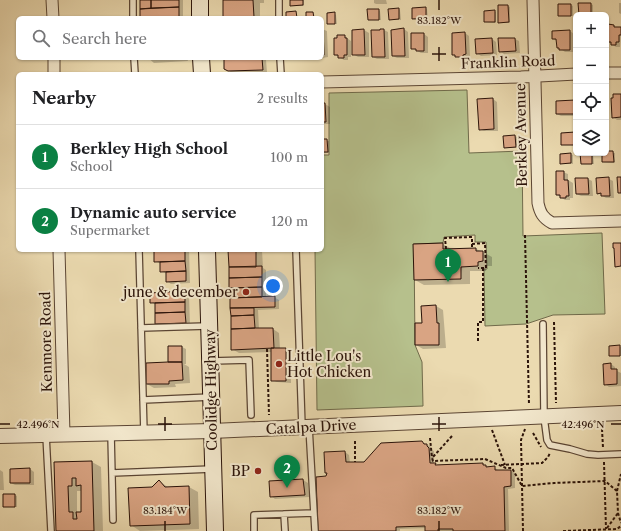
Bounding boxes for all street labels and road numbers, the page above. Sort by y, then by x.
street label: Franklin Road [460,51,556,73]
street label: Berkley Avenue [511,83,531,187]
street label: Kenmore Road [36,291,56,392]
street label: Coolidge Highway [201,329,221,451]
street label: Catalpa Drive [265,416,357,438]

